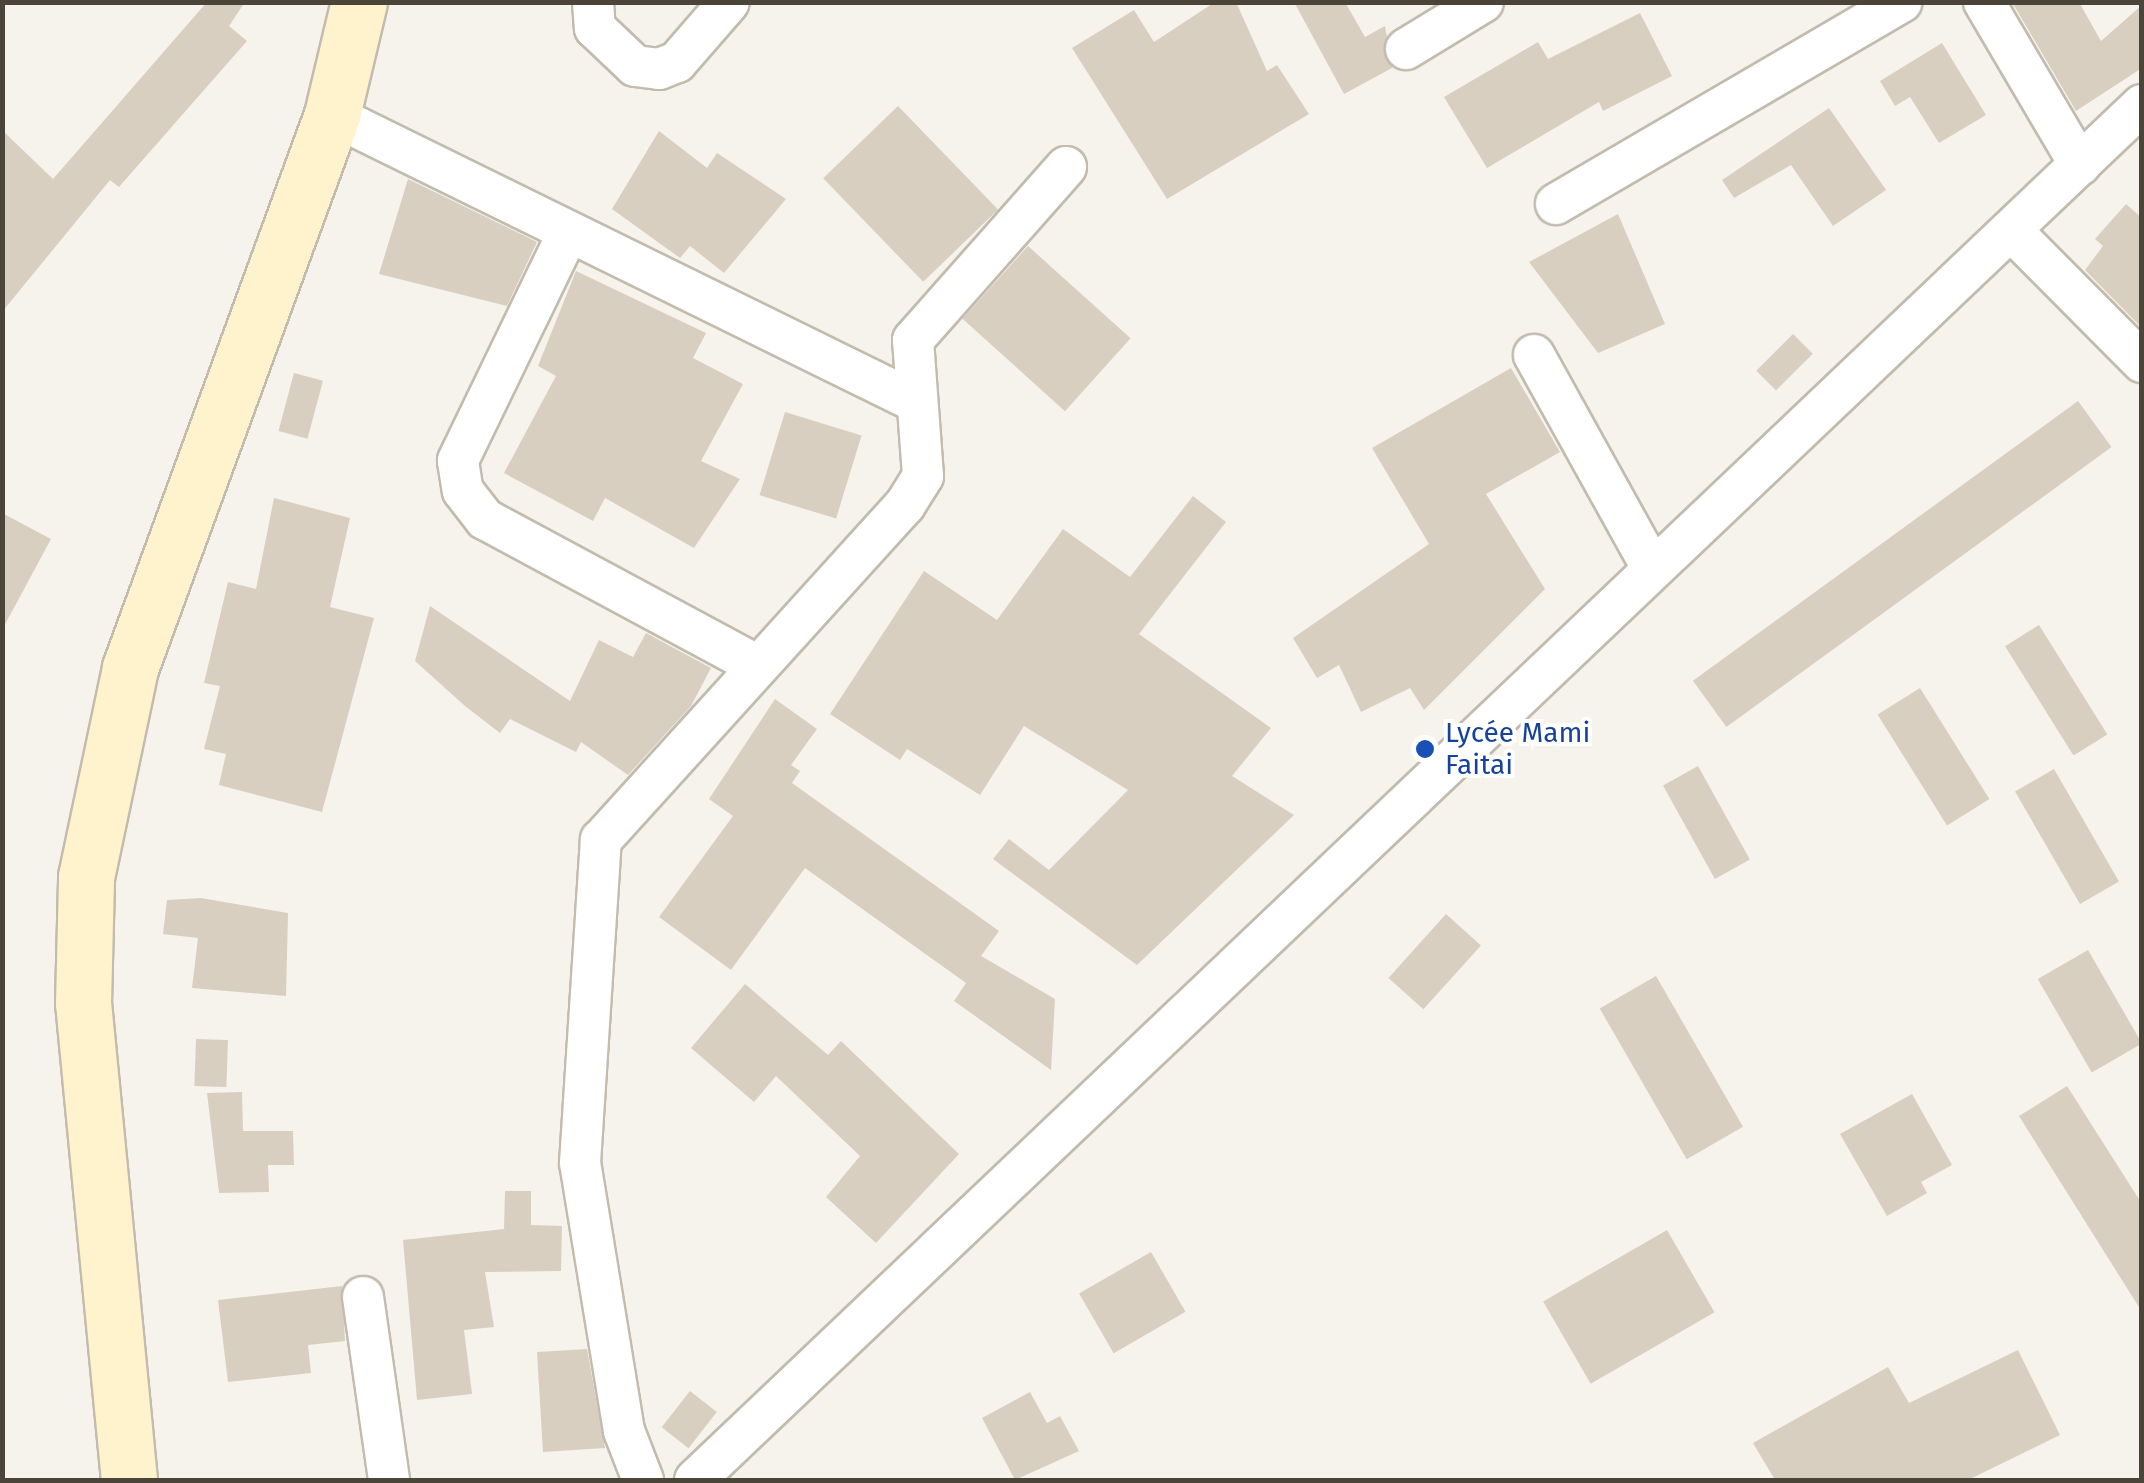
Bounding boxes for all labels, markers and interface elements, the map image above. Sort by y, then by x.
place label: Lycée Mami Faitai [1445,716,1590,782]
marker: Lycée Mami Faitai [1414,738,1436,760]

